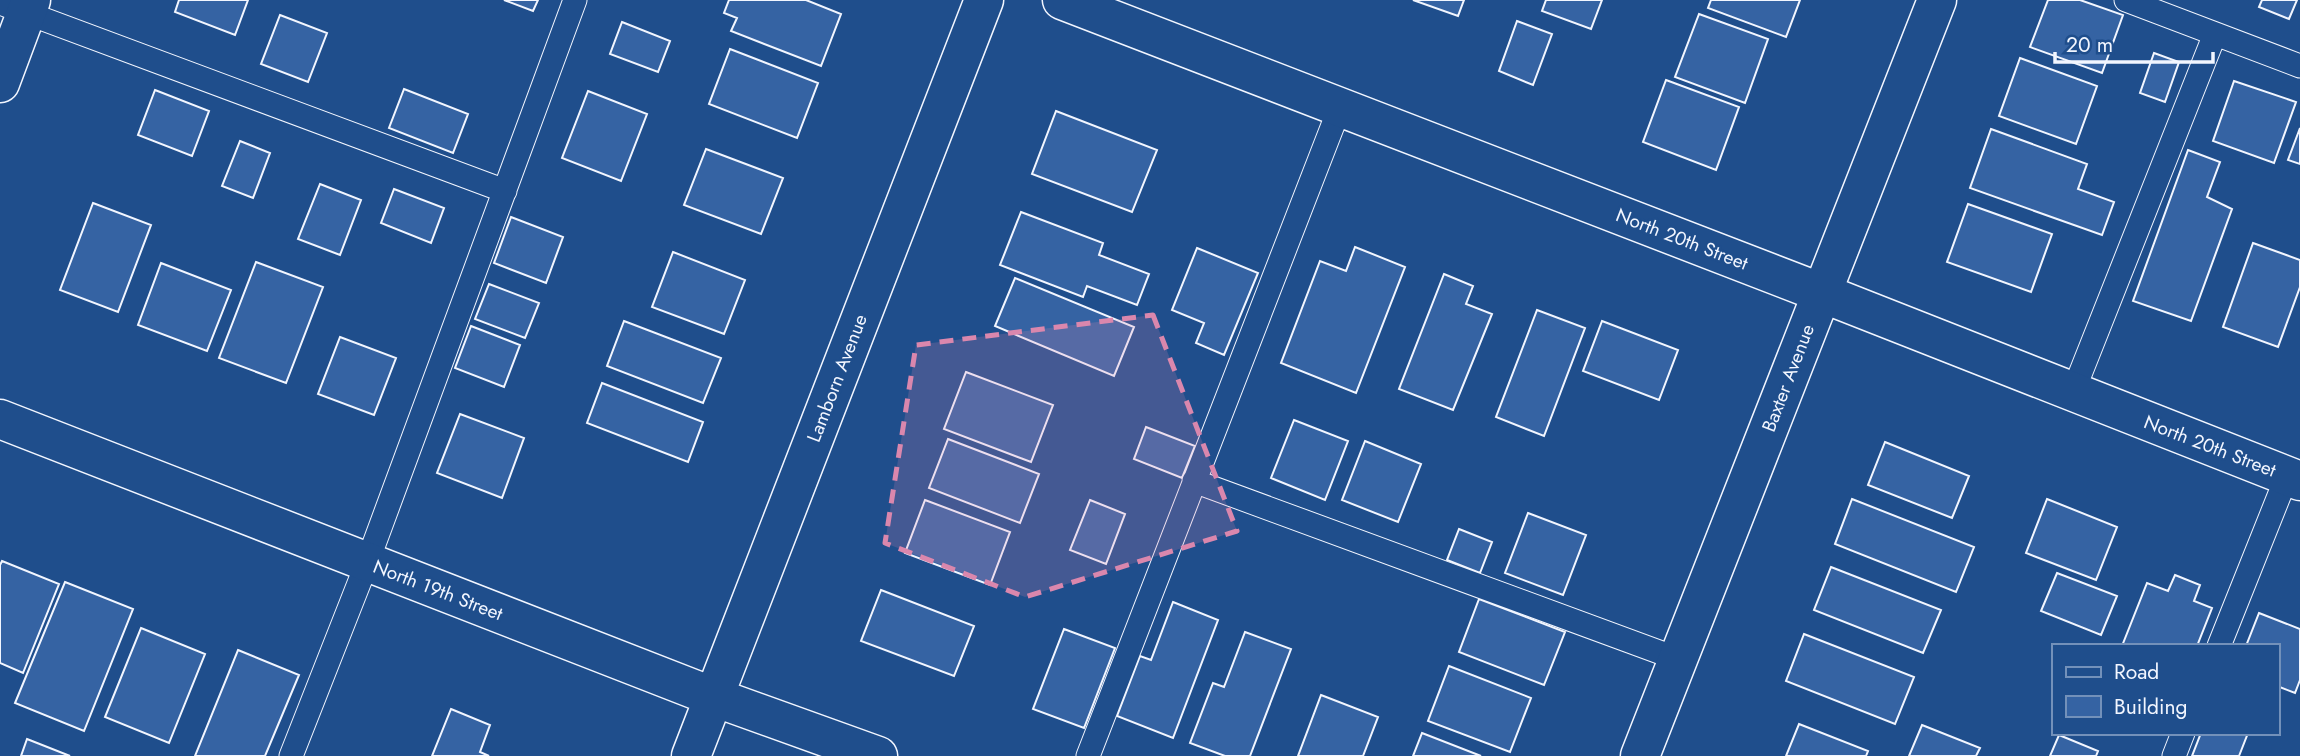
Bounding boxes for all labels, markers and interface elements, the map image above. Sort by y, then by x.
scale bar [2055,21,2212,65]
text: 20 m [2066,30,2113,60]
street label: North 20th Street [1612,201,1752,277]
street label: Lamborn Avenue [800,310,874,446]
street label: Baxter Avenue [1755,320,1821,436]
street label: North 20th Street [2140,408,2280,484]
street label: North 19th Street [369,553,507,627]
legend [2052,644,2279,735]
text: Road [2114,657,2159,687]
text: Building [2114,692,2187,722]

